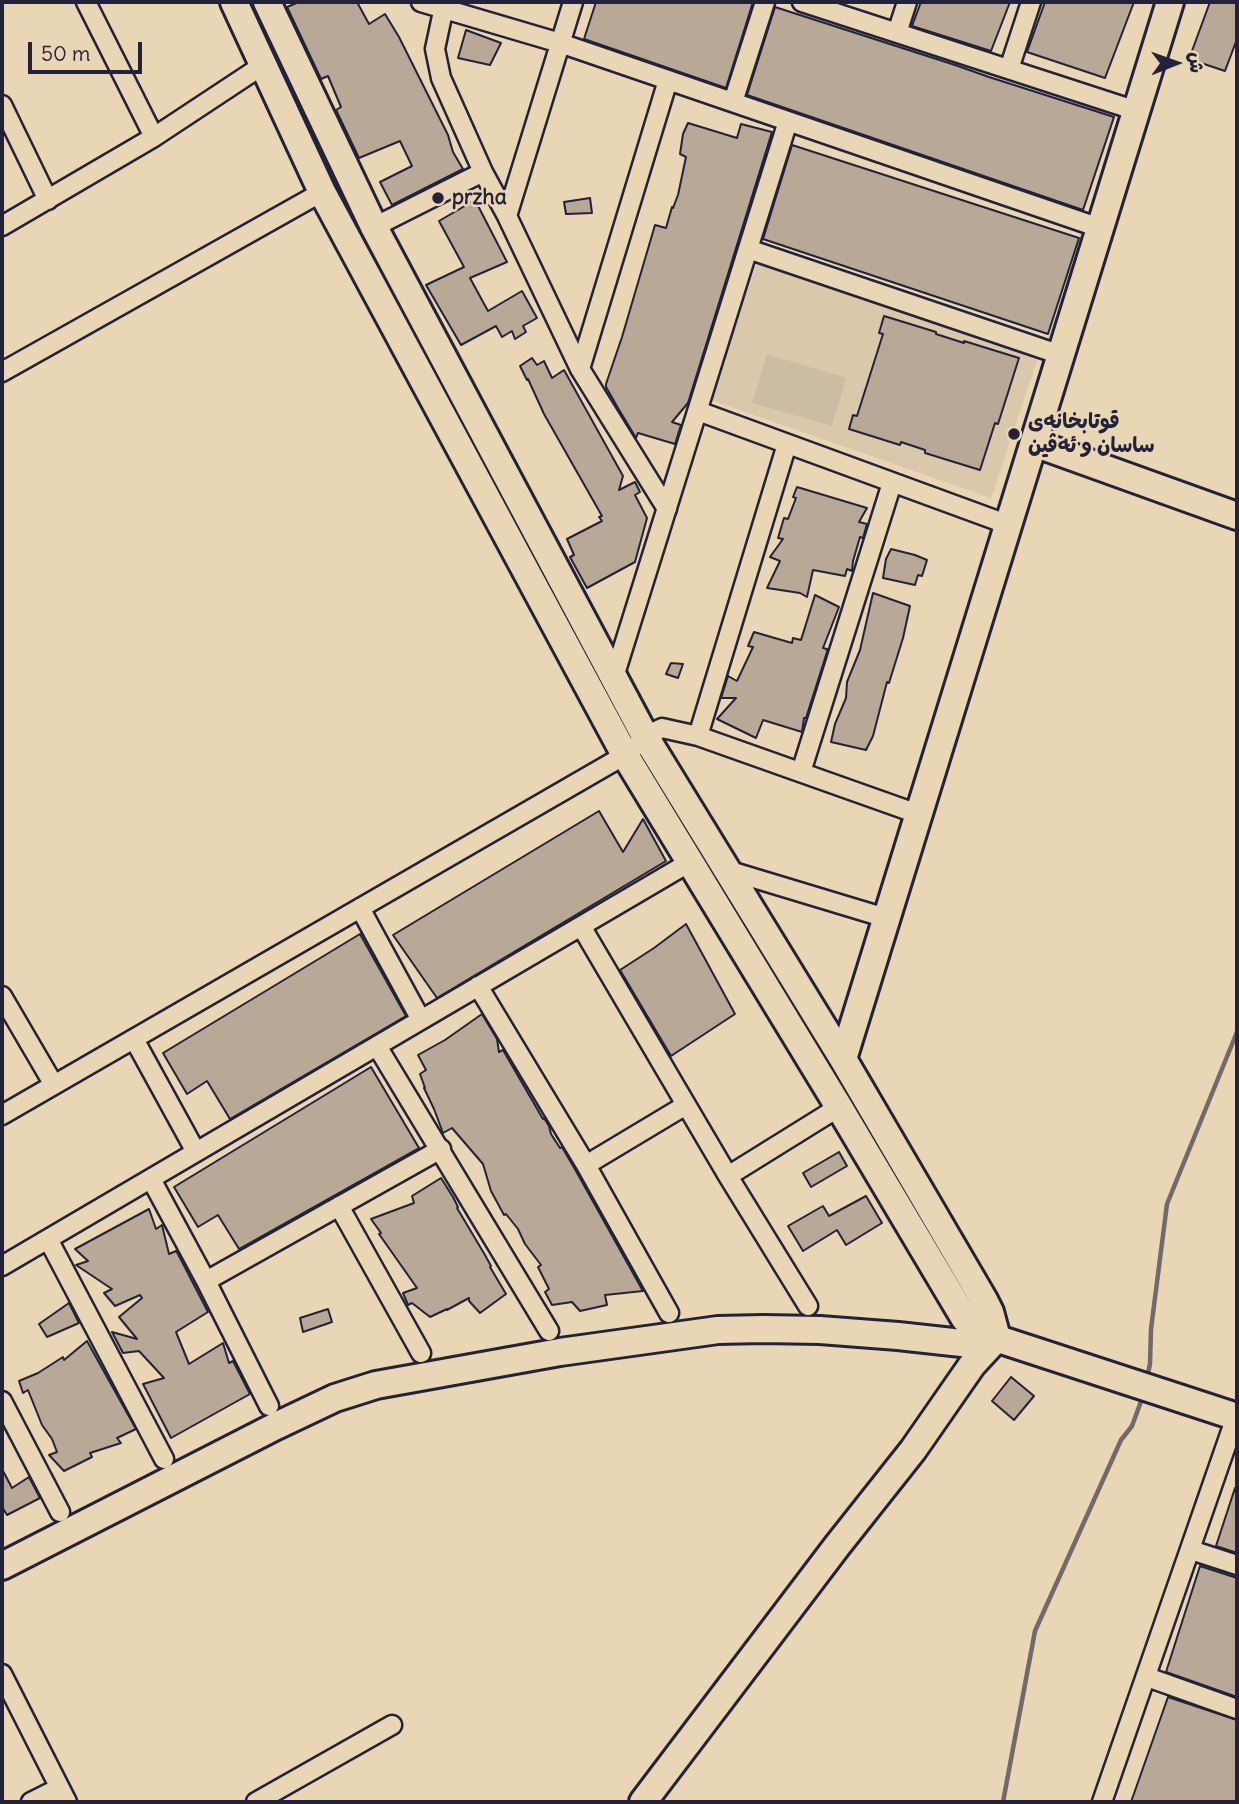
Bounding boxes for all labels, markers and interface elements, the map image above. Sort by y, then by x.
scale bar [32,28,145,72]
north arrow [1141,28,1211,98]
text: 50 m [41,40,90,67]
text: ش [1185,52,1209,73]
place label: przha [452,185,507,211]
marker: przha [430,190,446,206]
place label: قوتابخانەی ساسان و ئەڤین [1028,409,1155,459]
marker: قوتابخانەی ساسان و ئەڤین [1006,426,1022,442]

